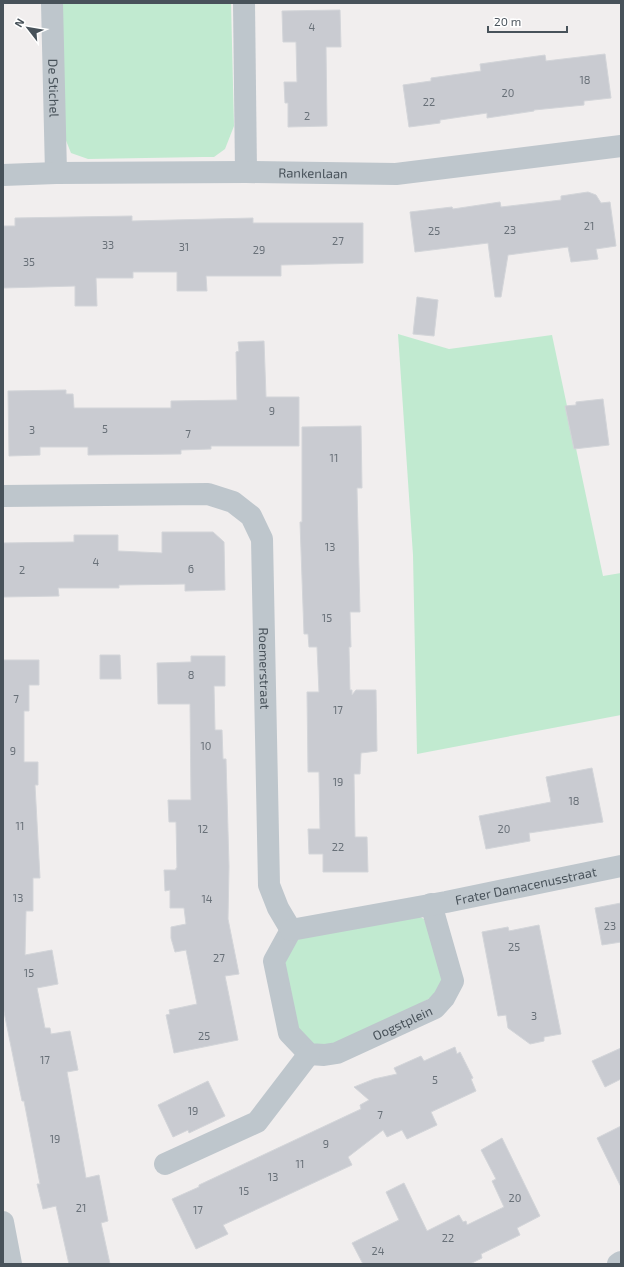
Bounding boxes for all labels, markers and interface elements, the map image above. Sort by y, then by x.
north arrow [8,8,48,48]
scale bar [488,8,567,34]
text: 20 m [494,14,521,28]
text: N [11,16,27,29]
house number: 4 [309,20,316,33]
street label: De Stichel [45,58,63,118]
house number: 18 [579,73,591,86]
house number: 20 [502,86,514,99]
house number: 22 [423,95,435,108]
house number: 2 [304,109,310,122]
street label: Rankenlaan [278,164,348,181]
house number: 21 [584,219,594,232]
house number: 23 [504,223,516,236]
house number: 25 [428,224,440,237]
house number: 27 [332,234,344,247]
house number: 33 [102,238,114,251]
house number: 31 [179,240,189,253]
house number: 29 [253,243,265,256]
house number: 35 [23,255,35,268]
house number: 9 [269,404,275,417]
house number: 5 [102,422,108,435]
house number: 3 [29,423,35,436]
house number: 7 [185,427,191,440]
house number: 11 [330,451,338,464]
house number: 13 [325,540,335,553]
house number: 4 [93,555,100,568]
house number: 6 [188,562,194,575]
house number: 2 [19,563,25,576]
house number: 15 [322,611,332,624]
street label: Roemerstraat [256,627,273,710]
house number: 8 [188,668,194,681]
house number: 7 [13,692,19,705]
house number: 17 [333,703,343,716]
house number: 10 [200,739,212,752]
house number: 9 [10,744,16,757]
house number: 19 [333,775,343,788]
house number: 18 [568,794,580,807]
house number: 11 [16,819,24,832]
house number: 12 [198,822,208,835]
house number: 20 [498,822,510,835]
house number: 22 [332,840,344,853]
street label: Frater Damacenusstraat [454,863,598,908]
house number: 13 [13,891,23,904]
house number: 14 [201,892,213,905]
house number: 23 [604,919,616,932]
house number: 25 [508,940,520,953]
house number: 27 [213,951,225,964]
house number: 15 [24,966,34,979]
street label: Oogstplein [370,1002,435,1044]
house number: 3 [531,1009,537,1022]
house number: 25 [198,1029,210,1042]
house number: 17 [40,1053,50,1066]
house number: 5 [432,1073,438,1086]
house number: 19 [188,1104,198,1117]
house number: 7 [377,1108,383,1121]
house number: 19 [50,1132,60,1145]
house number: 9 [323,1137,329,1150]
house number: 11 [296,1157,304,1170]
house number: 13 [268,1170,278,1183]
house number: 15 [239,1184,249,1197]
house number: 20 [509,1191,521,1204]
house number: 21 [76,1201,86,1214]
house number: 17 [193,1203,203,1216]
house number: 22 [442,1231,454,1244]
house number: 24 [372,1244,385,1257]

